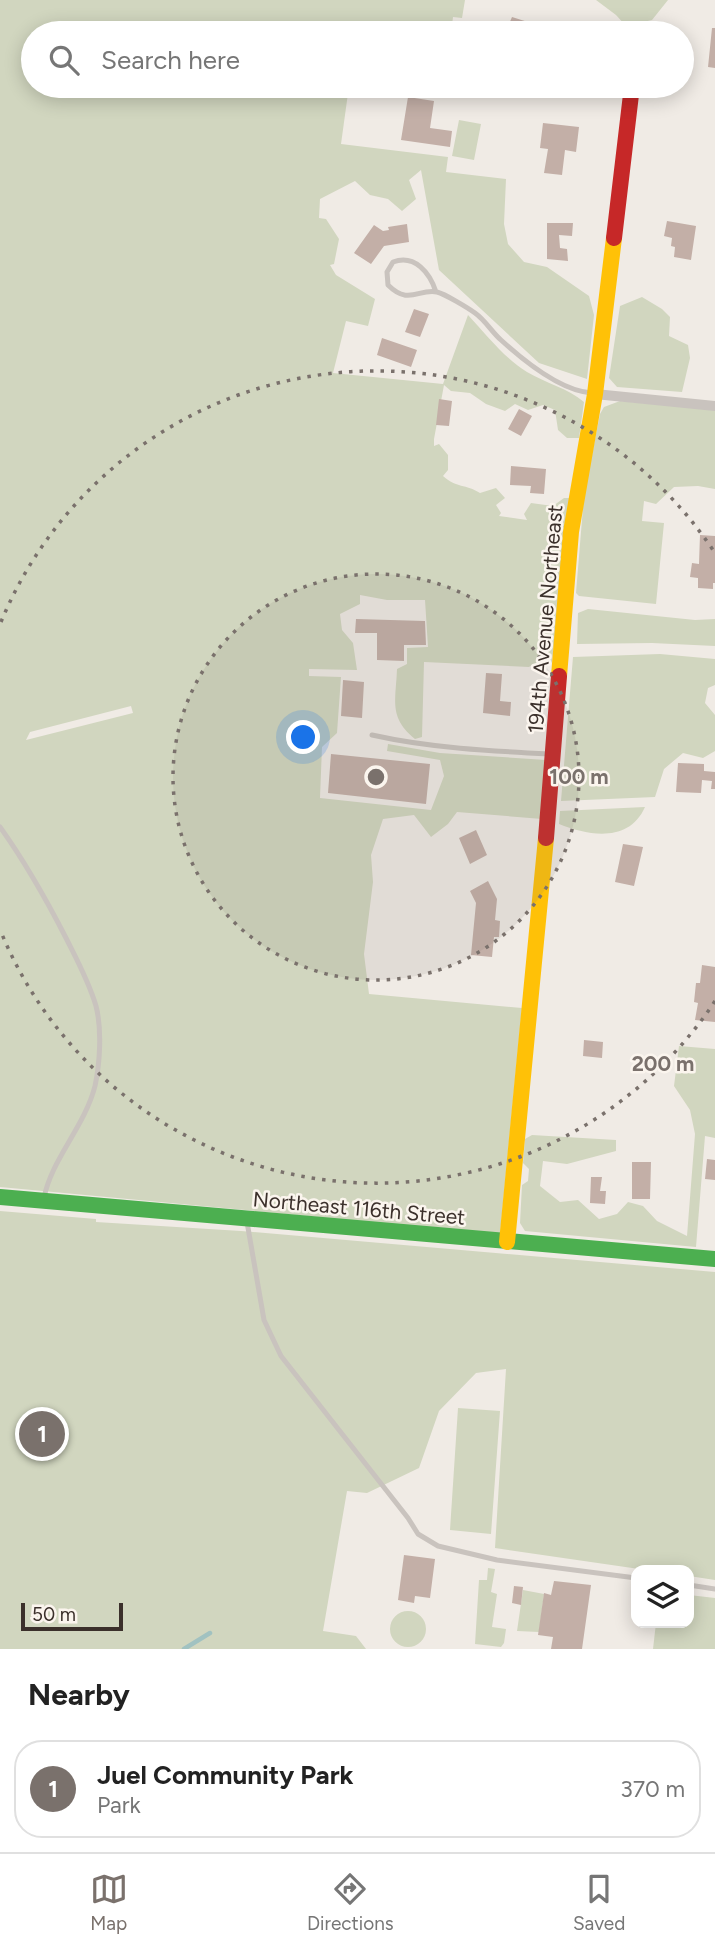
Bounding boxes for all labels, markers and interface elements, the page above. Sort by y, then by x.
search box [21,21,694,98]
icon: search [45,41,83,79]
text: Search here [101,44,240,76]
street label: 194th Avenue Northeast [523,503,567,735]
your location [286,720,320,754]
text: 100 m [549,764,609,789]
centre of rings [364,765,388,789]
text: 200 m [632,1051,694,1076]
street label: Northeast 116th Street [252,1186,466,1230]
pin: 1 [19,1408,65,1460]
map controls [631,1565,694,1628]
button: layers [631,1565,694,1628]
scale bar [21,1600,122,1632]
text: 50 m [32,1603,76,1626]
text: Nearby [28,1676,130,1713]
text: Juel Community Park [97,1759,354,1791]
text: 1 [48,1775,58,1803]
text: 370 m [620,1775,685,1803]
text: Park [97,1791,141,1819]
tab: Map [90,1870,128,1935]
tab: Directions [307,1870,394,1935]
tab: Saved [573,1870,625,1935]

